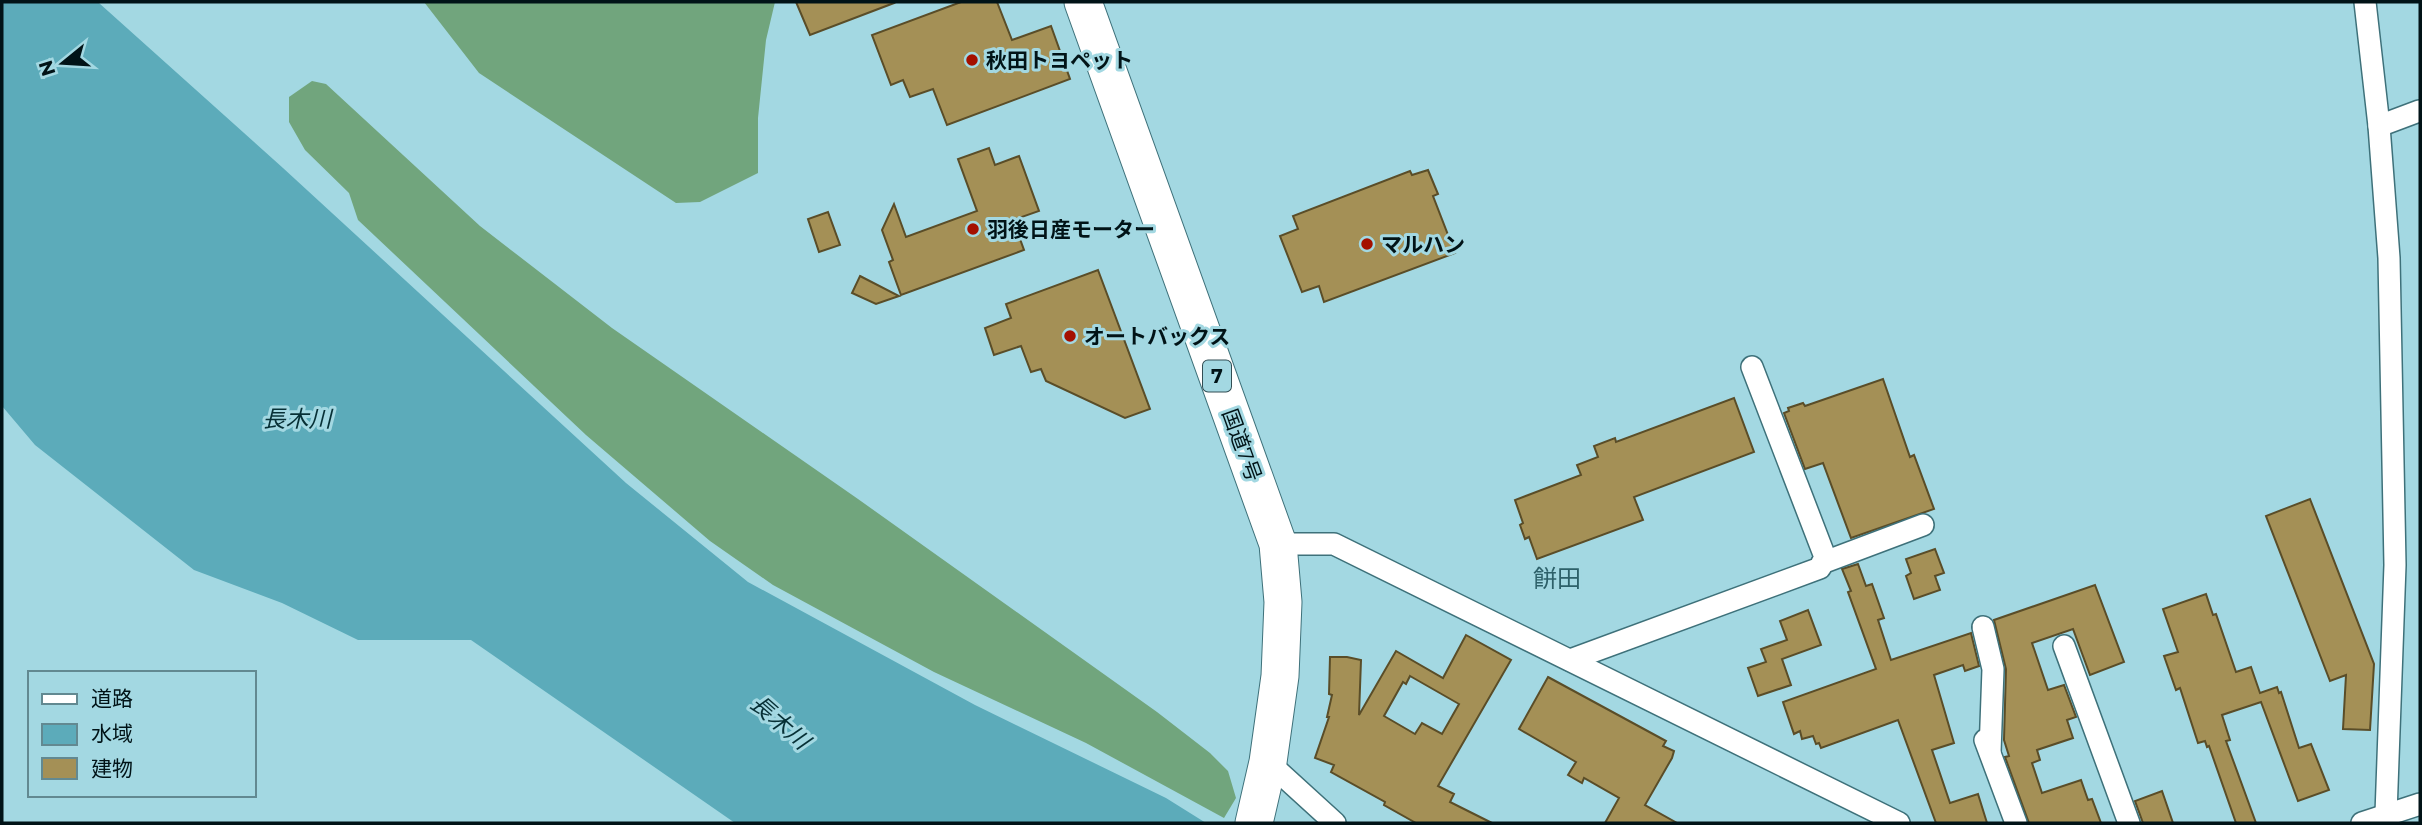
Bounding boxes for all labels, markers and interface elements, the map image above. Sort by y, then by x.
north arrow [28,28,98,98]
place label: 秋田トヨペット [986,48,1133,73]
marker: 秋田トヨペット [964,52,980,68]
text: N [34,57,61,79]
place label: 羽後日産モーター [987,217,1155,242]
marker: 羽後日産モーター [965,221,981,237]
place label: マルハン [1381,232,1465,257]
marker: マルハン [1359,236,1375,252]
place label: オートバックス [1084,324,1230,349]
marker: オートバックス [1062,328,1078,344]
road number: 7 [1203,360,1231,392]
water label: 長木川 [263,405,335,433]
street label: 国道7号 [1217,405,1267,485]
district label: 餅田 [1533,564,1581,593]
legend [28,671,256,797]
text: 道路 [91,686,133,711]
water label: 長木川 [745,689,817,757]
text: 水域 [91,721,133,746]
text: 建物 [91,756,133,781]

